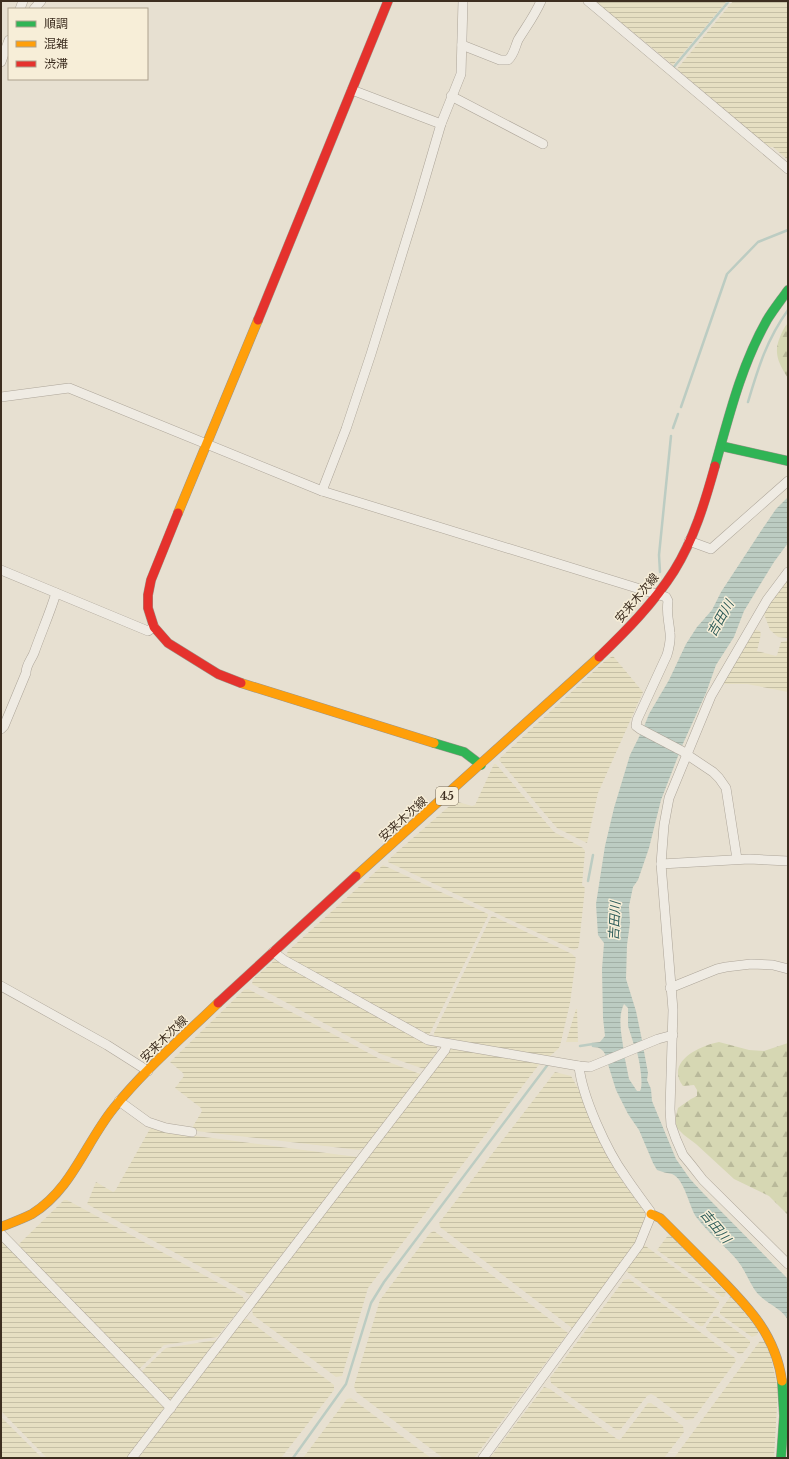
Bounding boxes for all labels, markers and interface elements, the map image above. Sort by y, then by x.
legend [8,8,148,80]
text: 順調 [44,16,68,31]
text: 混雑 [44,36,68,51]
text: 渋滞 [44,56,68,71]
street label: 安来木次線 [612,570,662,625]
water label: 吉田川 [703,595,739,639]
road number: 45 [436,787,458,805]
street label: 安来木次線 [375,793,430,844]
water label: 吉田川 [605,899,624,941]
street label: 安来木次線 [137,1012,190,1065]
water label: 吉田川 [697,1206,736,1248]

